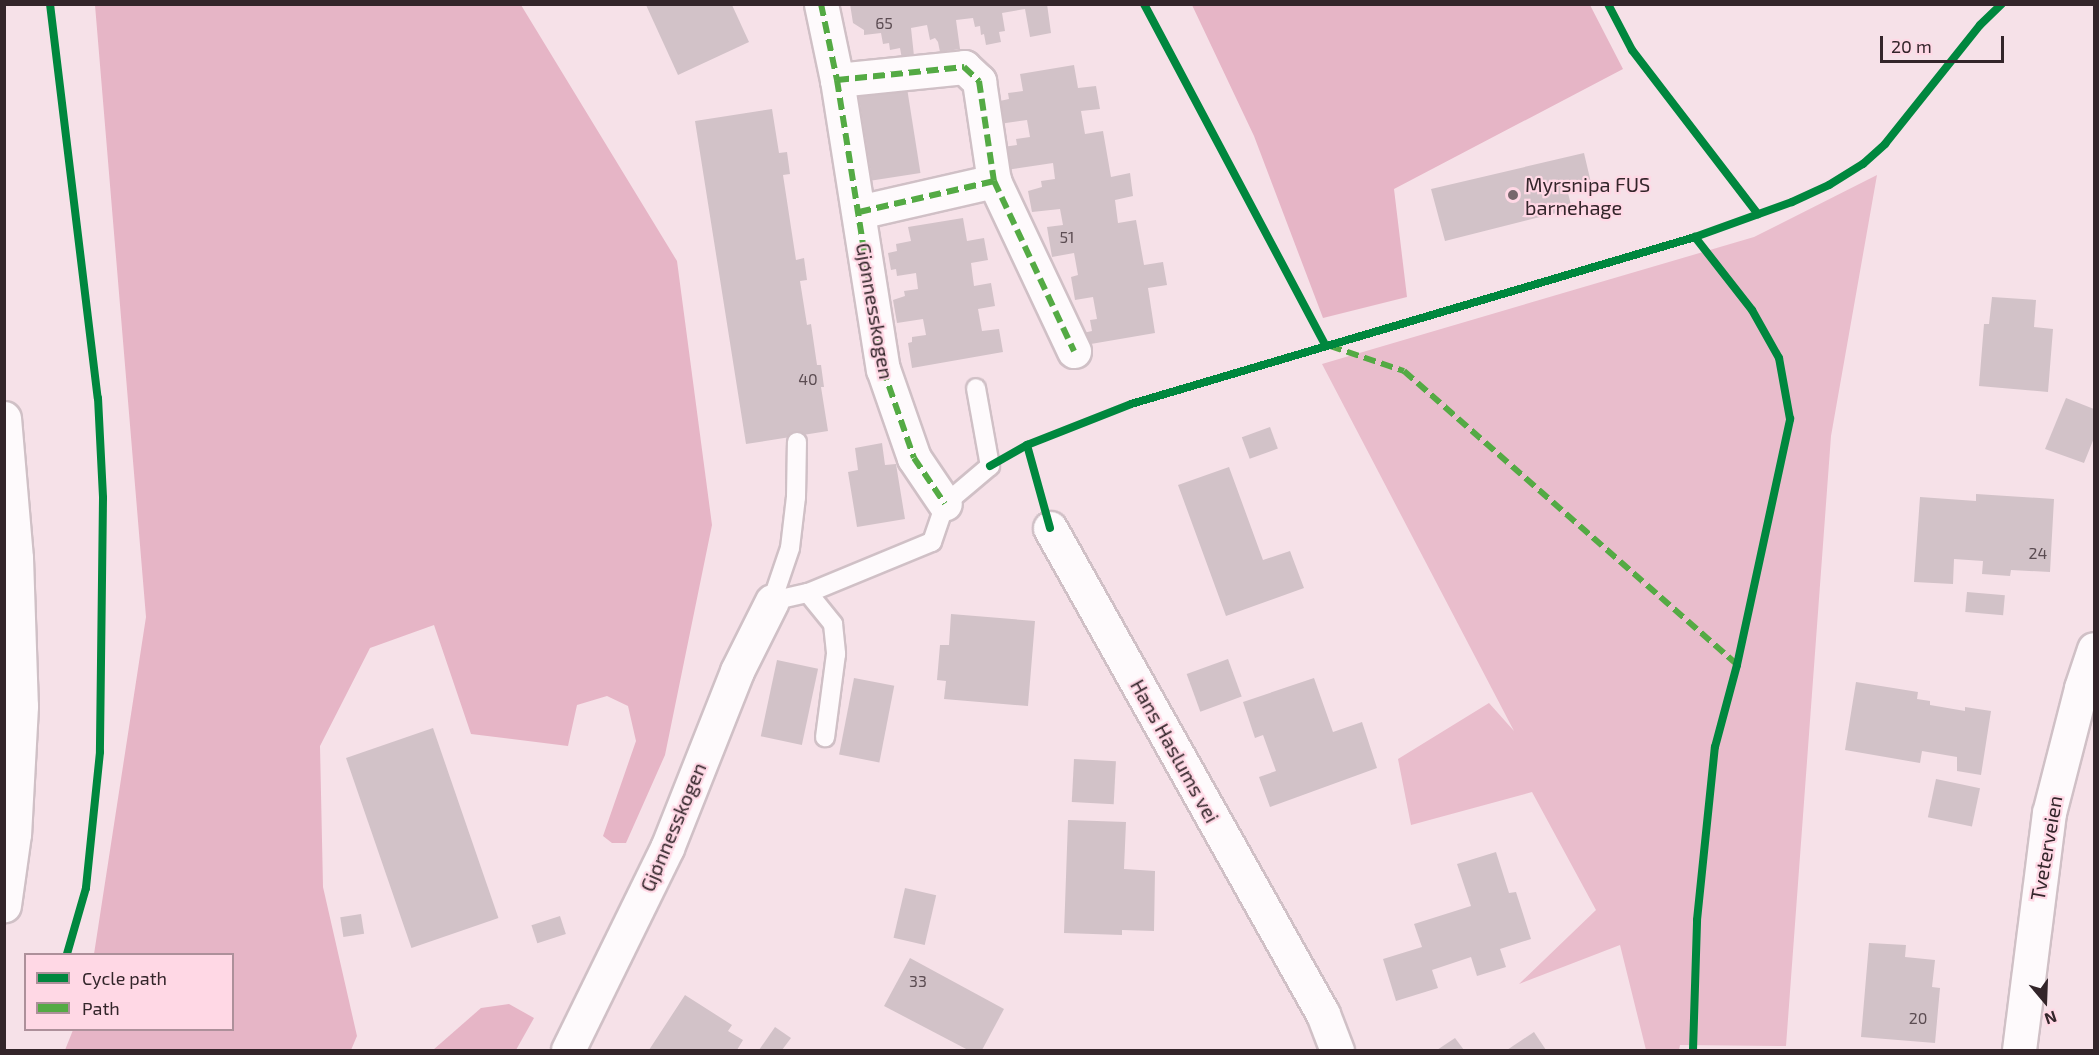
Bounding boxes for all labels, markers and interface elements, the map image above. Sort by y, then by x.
house number: 65 [875,13,893,33]
scale bar [1883,24,2008,62]
text: 20 m [1891,35,1932,57]
place label: Myrsnipa FUS barnehage [1525,172,1650,219]
marker: Myrsnipa FUS barnehage [1506,188,1520,202]
house number: 51 [1060,227,1074,247]
street label: Gjønnesskogen [851,241,899,381]
house number: 40 [798,369,818,389]
house number: 24 [2029,543,2047,563]
street label: Hans Haslums vei [1126,675,1224,827]
street label: Gjønnesskogen [635,759,711,895]
street label: Tveterveien [2025,794,2067,902]
legend [24,953,234,1031]
text: Cycle path [82,967,167,989]
house number: 33 [909,971,927,991]
north arrow [2015,971,2075,1031]
text: Path [82,997,120,1019]
house number: 20 [1909,1008,1927,1028]
text: N [2042,1008,2060,1029]

